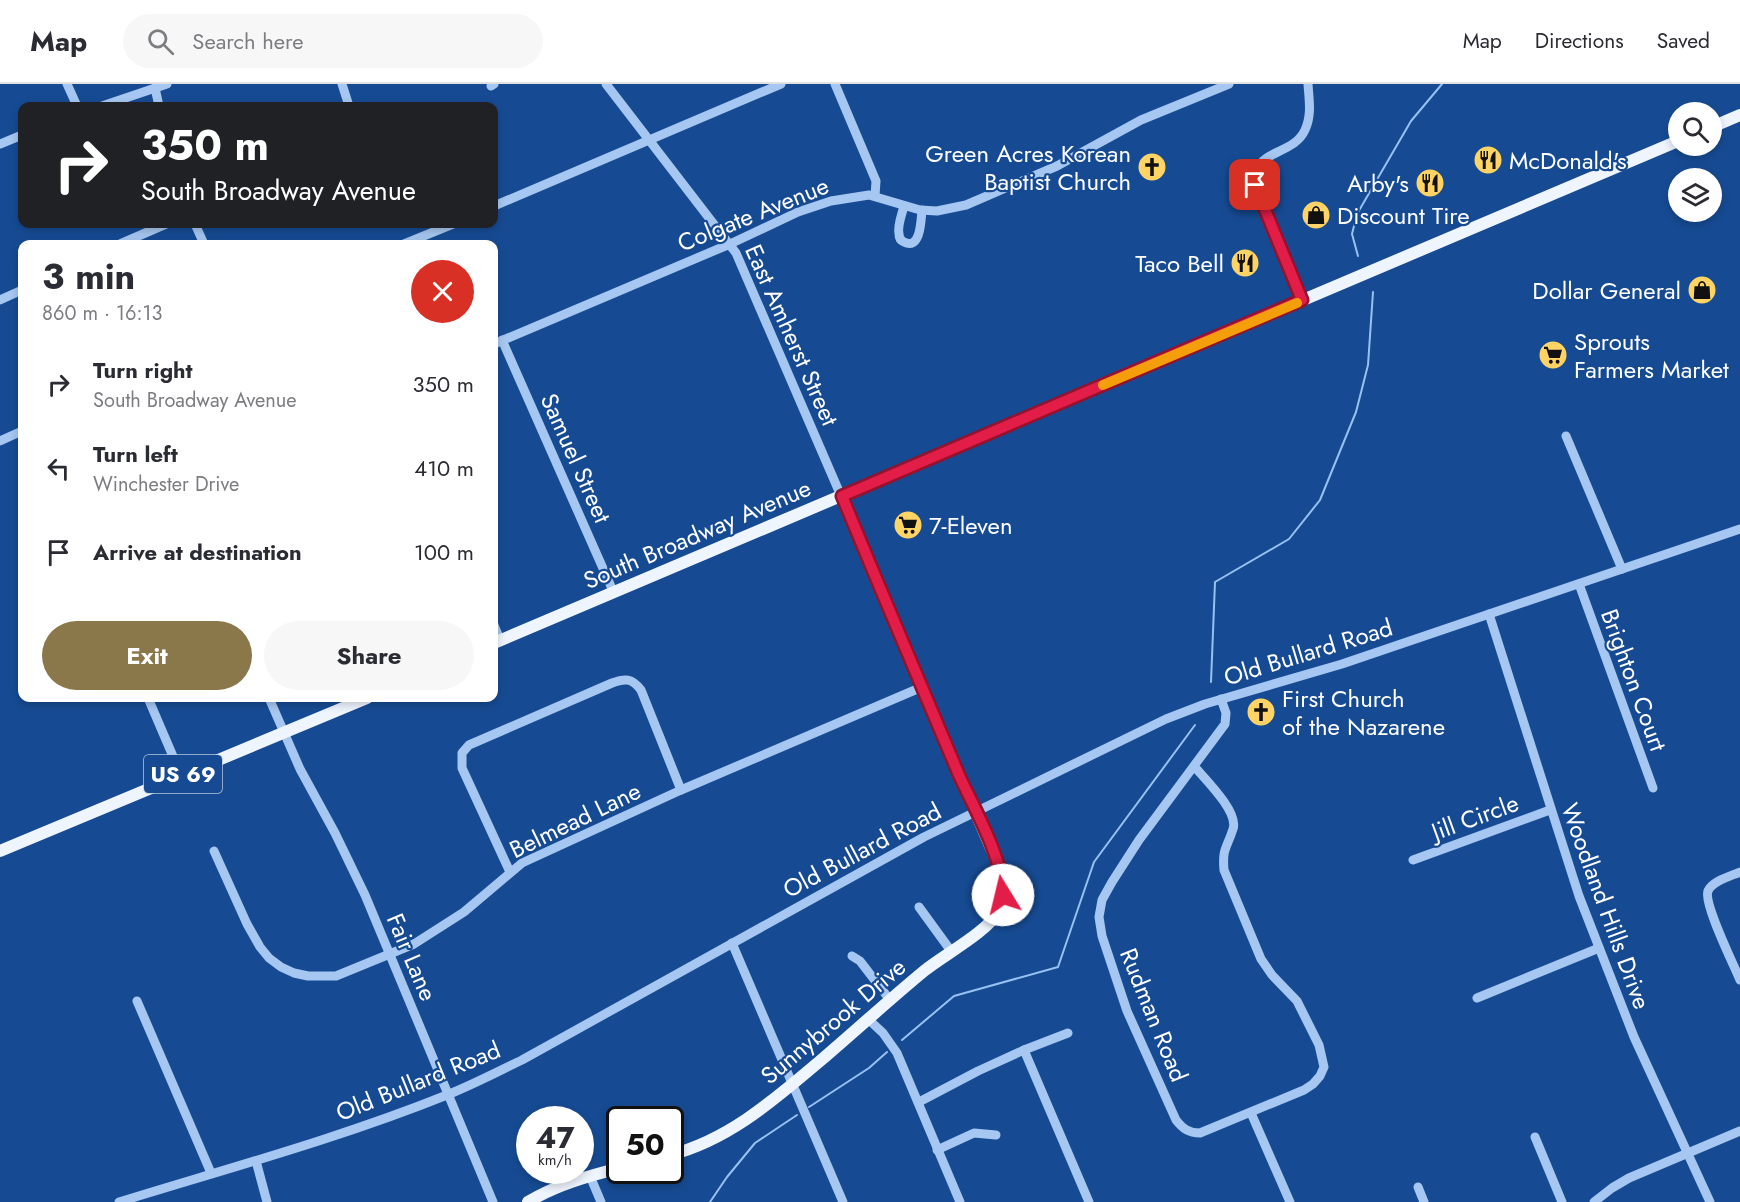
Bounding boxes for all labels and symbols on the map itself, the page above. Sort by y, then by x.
place label: Green Acres Korean Baptist Church [925,136,1131,199]
place label: McDonald's [1509,143,1627,178]
restaurant icon: McDonald's [1472,144,1504,176]
church icon: Green Acres Korean Baptist Church [1136,151,1168,183]
pin [1229,159,1280,210]
place label: Arby's [1347,166,1409,201]
restaurant icon: Arby's [1414,167,1446,199]
street label: Colgate Avenue [672,168,834,260]
place label: Discount Tire [1337,198,1470,233]
shop icon: Discount Tire [1300,199,1332,231]
street label: East Amherst Street [736,239,848,431]
place label: Taco Bell [1135,246,1224,281]
restaurant icon: Taco Bell [1229,247,1261,279]
place label: Dollar General [1532,273,1681,308]
shop icon: Dollar General [1686,274,1718,306]
place label: Sprouts Farmers Market [1574,324,1729,387]
supermarket icon: Sprouts Farmers Market [1537,339,1569,371]
street label: Samuel Street [532,388,620,529]
street label: South Broadway Avenue [578,470,816,598]
place label: 7-Eleven [929,508,1013,543]
supermarket icon: 7-Eleven [892,509,924,541]
street label: Brighton Court [1592,604,1676,756]
street label: Old Bullard Road [1219,610,1397,694]
place label: First Church of the Nazarene [1282,681,1445,744]
church icon: First Church of the Nazarene [1245,696,1277,728]
road number: US 69 [144,755,222,793]
street label: Belmead Lane [503,773,647,867]
street label: Jill Circle [1424,785,1523,850]
street label: Old Bullard Road [777,794,947,906]
street label: Woodland Hills Drive [1552,798,1660,1014]
position arrow [971,863,1035,927]
street label: Fair Lane [378,908,446,1006]
street label: Rudman Road [1111,943,1197,1087]
street label: Sunnybrook Drive [753,950,913,1092]
street label: Old Bullard Road [330,1032,506,1130]
speed limit sign: 50 [606,1106,684,1184]

